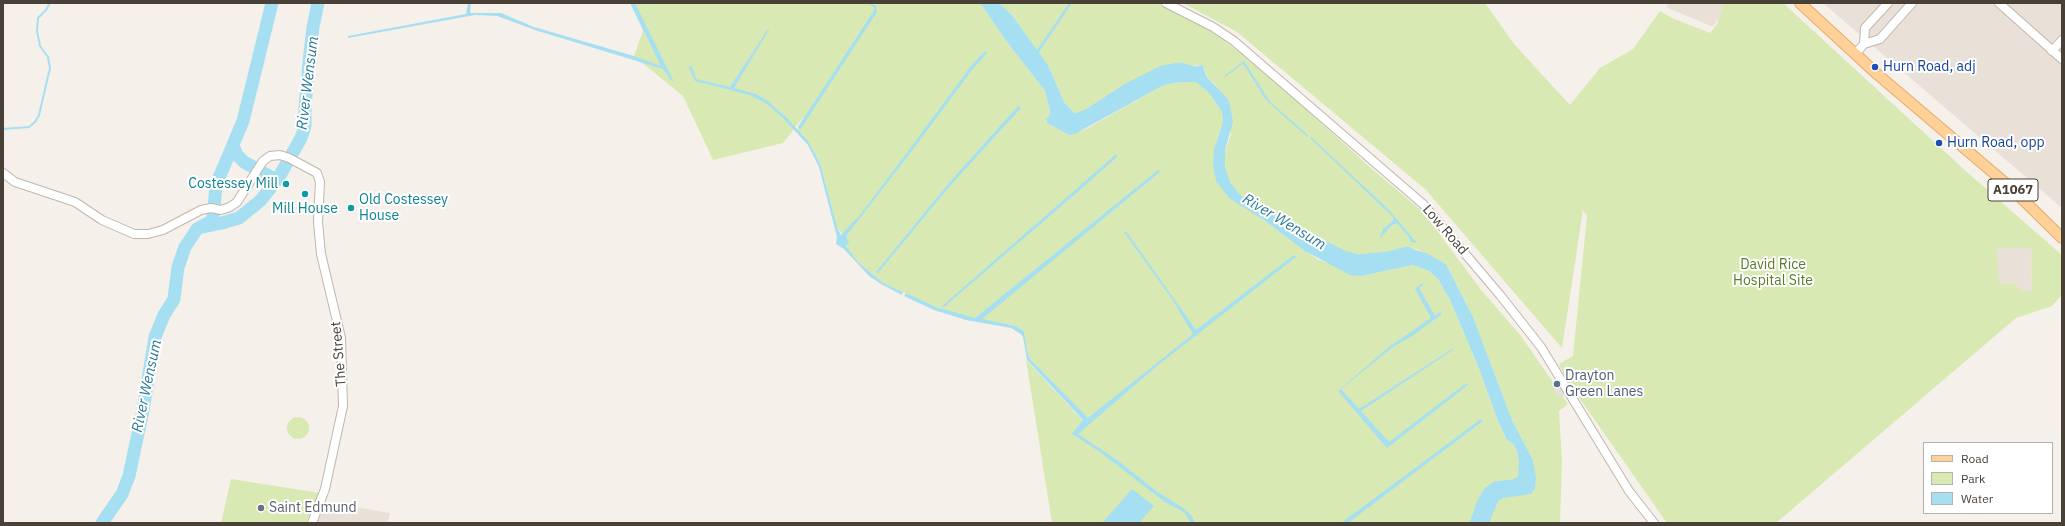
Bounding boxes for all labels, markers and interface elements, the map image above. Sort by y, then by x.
water label: River Wensum [293,35,323,131]
place label: Hurn Road, adj [1883,59,1976,75]
marker: Hurn Road, adj [1870,62,1880,72]
place label: Hurn Road, opp [1947,135,2045,151]
marker: Hurn Road, opp [1934,138,1944,148]
place label: Costessey Mill [188,176,278,192]
marker: Costessey Mill [281,179,291,189]
road number: A1067 [1988,179,2038,201]
marker: Mill House [300,189,310,199]
water label: River Wensum [1239,190,1329,254]
place label: Old Costessey House [359,192,448,224]
place label: Mill House [272,201,338,217]
street label: Low Road [1419,202,1471,258]
marker: Old Costessey House [346,203,356,213]
park label: David Rice Hospital Site [1733,257,1813,290]
street label: The Street [328,321,350,387]
water label: River Wensum [128,338,166,434]
place label: Drayton Green Lanes [1565,368,1643,400]
marker: Drayton Green Lanes [1552,379,1562,389]
legend [1923,442,2053,514]
text: Road [1961,451,1989,466]
text: Park [1961,471,1985,486]
text: Water [1961,491,1993,506]
place label: Saint Edmund [269,500,357,516]
marker: Saint Edmund [256,503,266,513]

